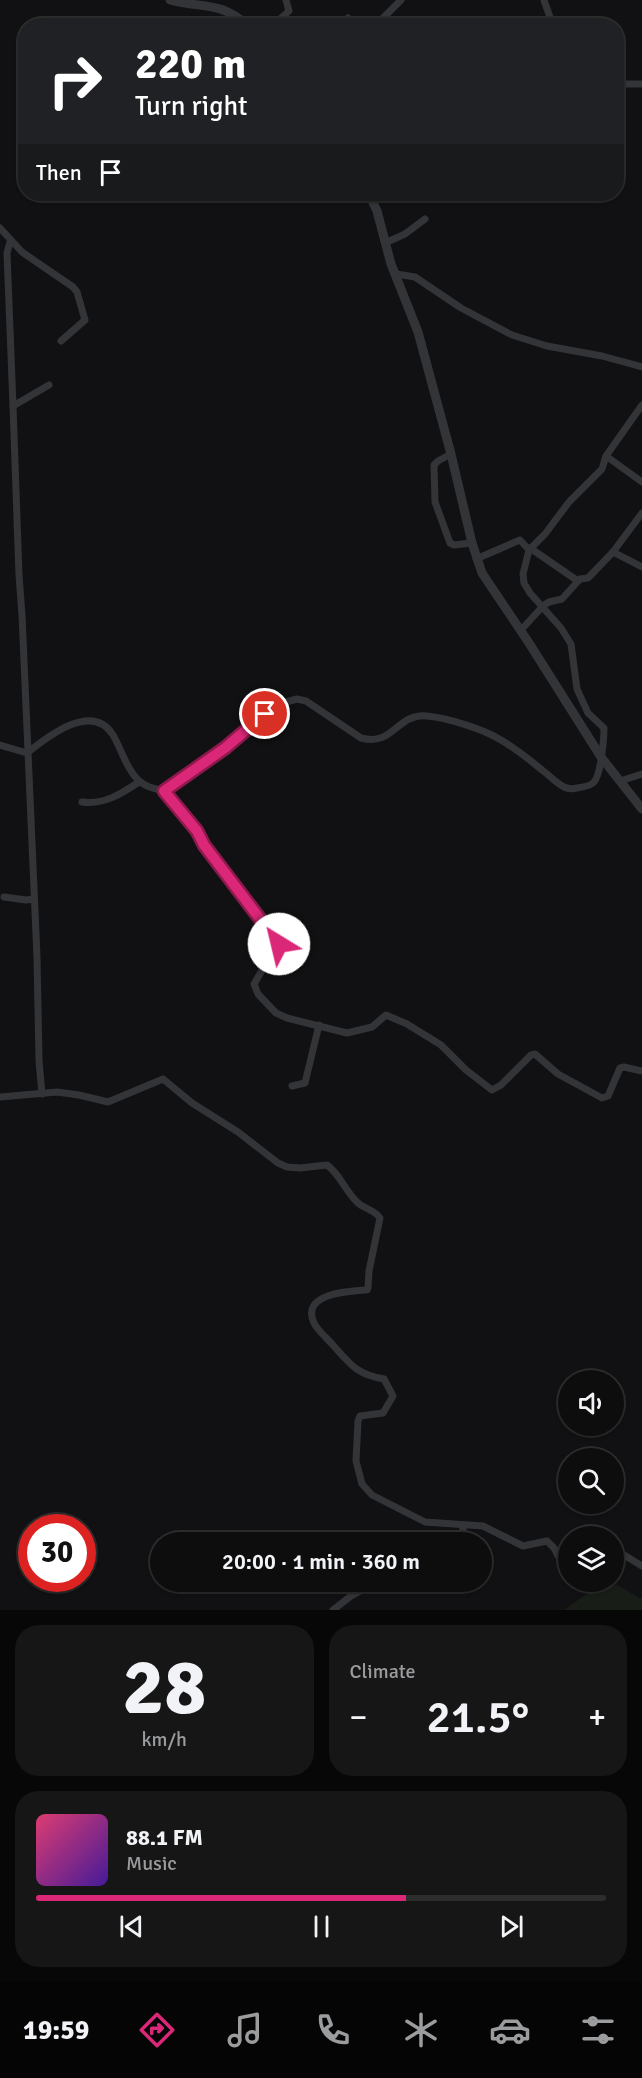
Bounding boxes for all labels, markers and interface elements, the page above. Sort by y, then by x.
text: 220 m [135,39,246,90]
icon: right [36,42,114,120]
text: Turn right [135,90,248,123]
icon: arrive [94,156,127,189]
text: Then [36,159,82,186]
pin [239,688,290,739]
icon: arrive [248,697,281,730]
position arrow [247,912,311,976]
map controls [558,1370,624,1592]
button: sound [558,1370,624,1436]
button: search [558,1448,624,1514]
speed limit sign: 30 [18,1514,96,1592]
button: layers [558,1526,624,1592]
text: 20:00 · 1 min · 360 m [222,1548,420,1575]
text: 28 [122,1640,206,1736]
text: Climate [350,1659,415,1684]
text: 21.5° [426,1690,529,1745]
text: − [350,1697,367,1738]
text: + [588,1697,606,1738]
text: km/h [142,1727,187,1752]
text: 88.1 FM [126,1824,203,1851]
text: Music [126,1851,177,1876]
icon: previous [115,1910,148,1943]
icon: pause [305,1910,338,1943]
icon: next [495,1910,528,1943]
icon: directions [136,2009,178,2051]
icon: music [224,2009,266,2051]
icon: phone [312,2009,354,2051]
icon: climate [400,2009,442,2051]
icon: car [489,2009,531,2051]
icon: filters [577,2009,619,2051]
text: 19:59 [23,2014,89,2047]

